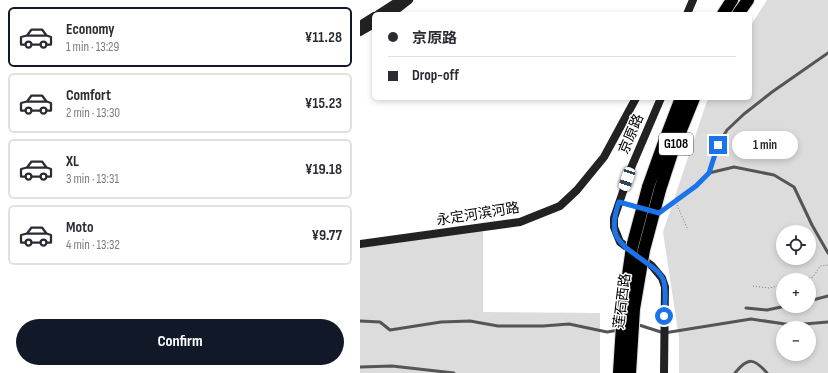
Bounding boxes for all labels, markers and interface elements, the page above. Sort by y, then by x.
icon: car [18,19,54,55]
text: Economy [66,20,115,39]
text: ¥11.28 [305,28,342,47]
text: 京原路 [412,29,457,48]
text: 1 min · 13:29 [66,39,119,55]
text: Drop-off [412,66,459,85]
icon: car [18,85,54,121]
text: Comfort [66,86,111,105]
text: ¥15.23 [305,94,342,113]
text: 2 min · 13:30 [66,105,120,121]
street label: 京原路 [615,111,647,157]
callout: 1 min [732,131,798,159]
road number: G108 [659,133,693,155]
route end [709,136,727,154]
text: 1 min [753,137,777,153]
icon: car [18,151,54,187]
text: XL [66,152,79,171]
text: ¥19.18 [305,160,342,179]
car [617,166,637,192]
text: 3 min · 13:31 [66,171,119,187]
street label: 永定河滨河路 [435,199,521,229]
icon: car [18,217,54,253]
text: Moto [66,218,93,237]
map controls [776,225,816,361]
button: locate [776,225,816,265]
text: ¥9.77 [311,226,342,245]
text: 4 min · 13:32 [66,237,120,253]
street label: 莲石西路 [610,272,634,330]
button: + [776,273,816,313]
route start [655,307,673,325]
button: Confirm [16,319,344,365]
button: − [776,321,816,361]

